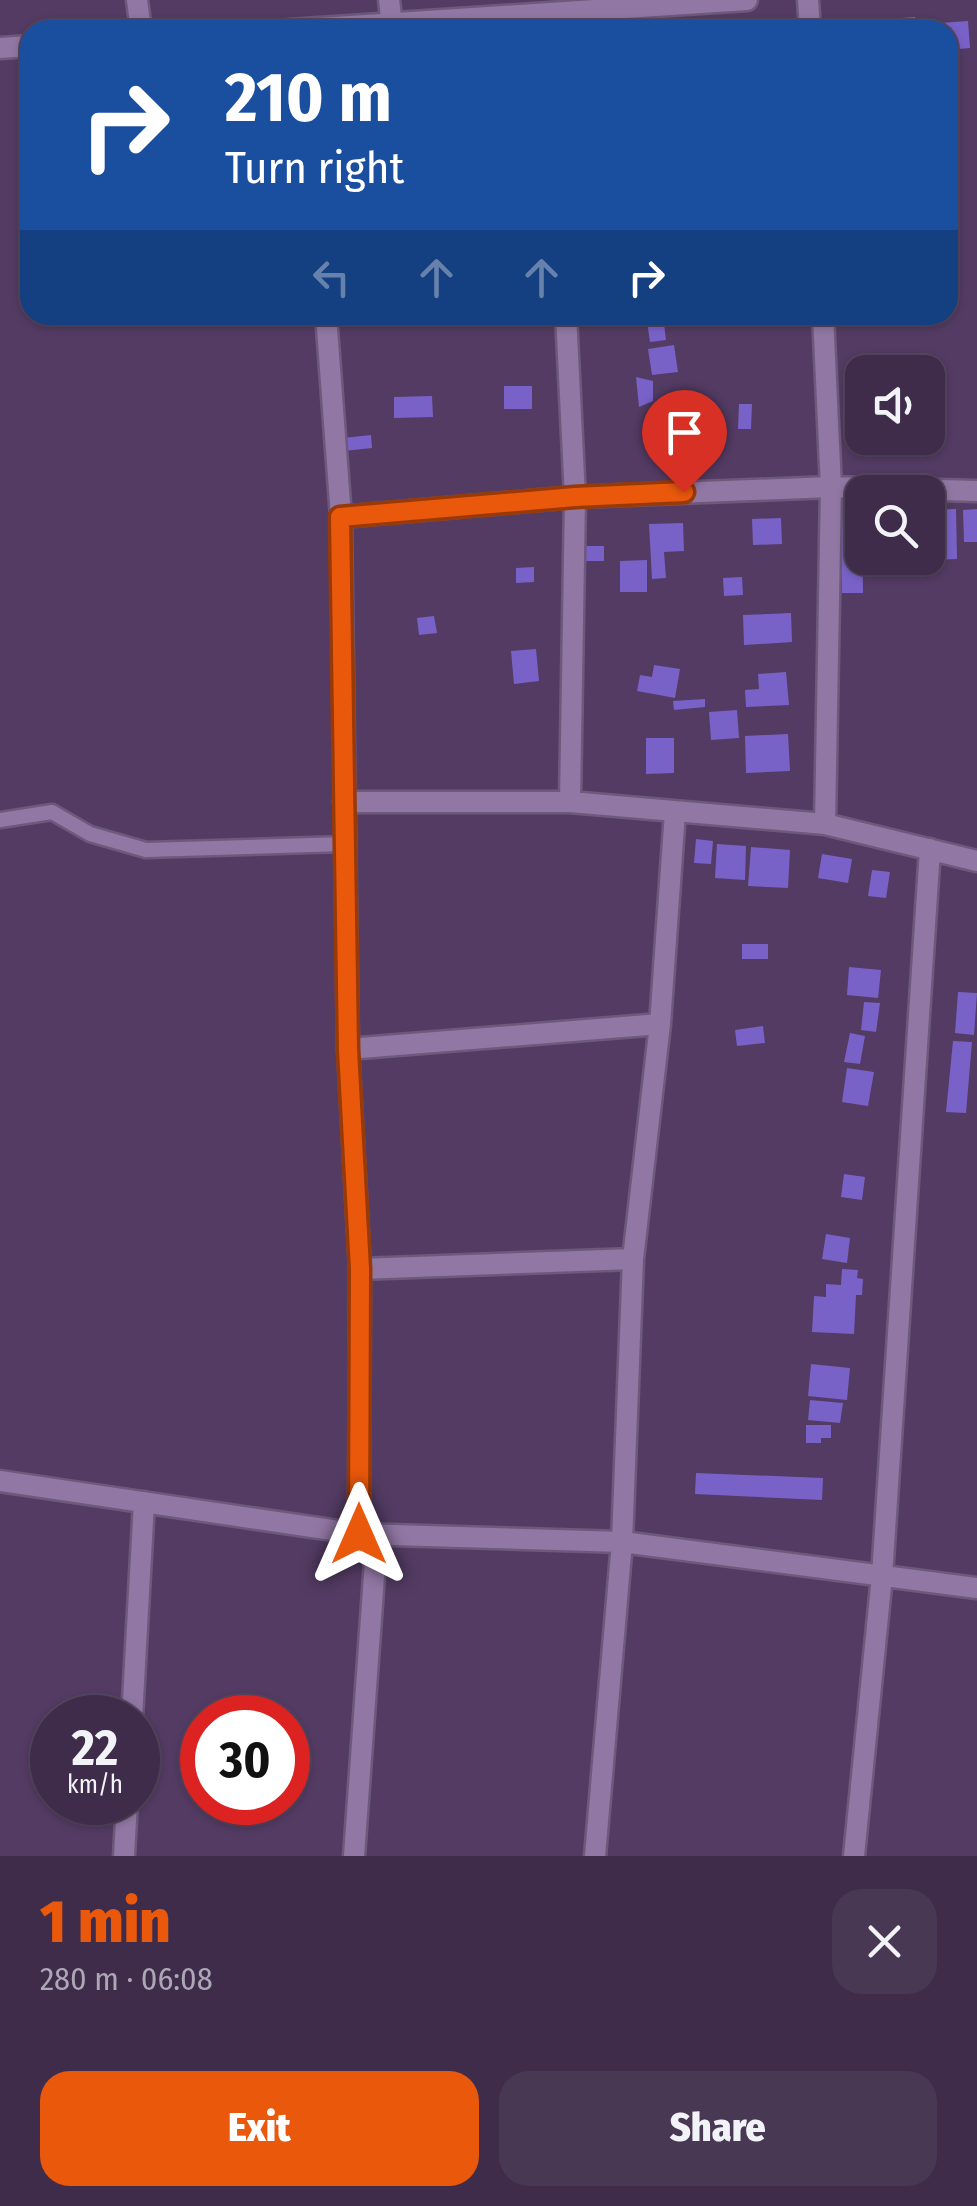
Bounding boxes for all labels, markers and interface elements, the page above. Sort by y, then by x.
text: 210 m [225,56,392,140]
icon: right [60,60,190,190]
text: Turn right [225,141,404,195]
icon: left [304,250,359,305]
icon: ahead [409,250,464,305]
icon: ahead [514,250,569,305]
icon: right [619,250,674,305]
map controls [845,355,945,575]
button: sound [845,355,945,455]
pin [642,390,727,493]
icon: arrive [657,405,712,460]
button: search [845,475,945,575]
position arrow [307,1482,411,1586]
speed limit sign: 30 [180,1695,310,1825]
text: 22 [72,1718,118,1778]
text: km/h [67,1770,123,1800]
text: 1 min [40,1886,171,1958]
button: close [832,1889,937,1994]
text: 280 m · 06:08 [40,1960,213,1998]
button: Exit [40,2071,479,2186]
button: Share [499,2071,937,2186]

